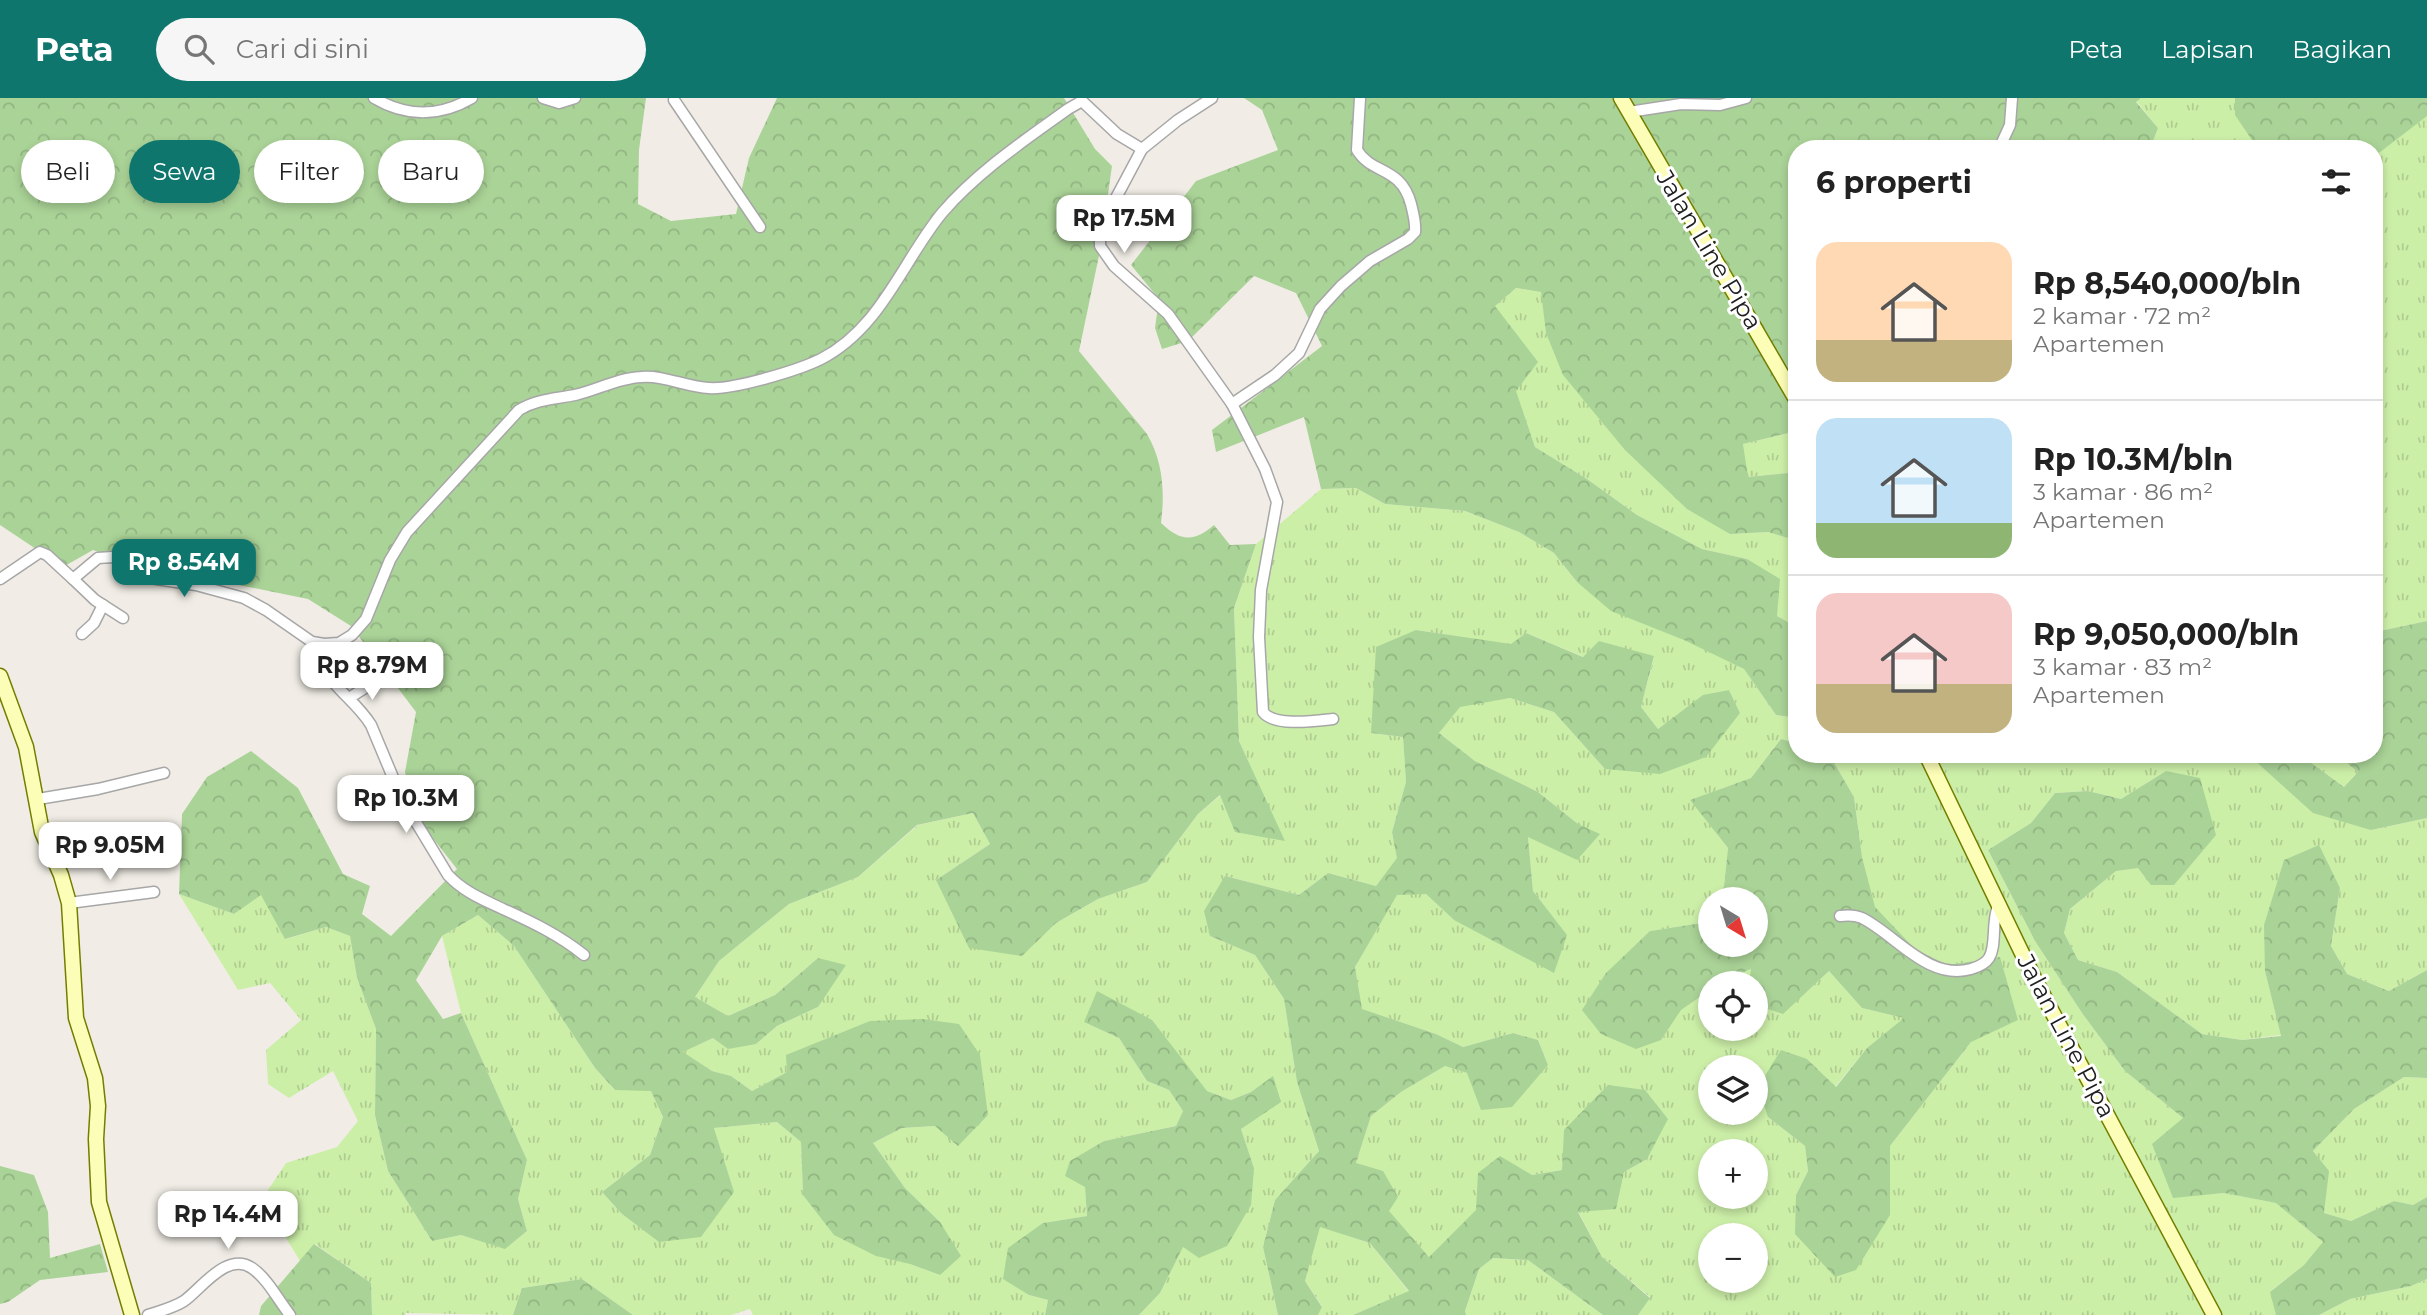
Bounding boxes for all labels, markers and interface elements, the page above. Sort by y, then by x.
search box [156,18,646,81]
text: Peta [35,29,114,69]
icon: search [180,30,218,68]
text: Cari di sini [236,33,369,65]
text: Peta [2068,35,2123,64]
text: Lapisan [2161,35,2254,64]
text: Bagikan [2292,35,2392,64]
chip: Beli [21,140,115,203]
chip: Sewa [129,140,240,203]
chip: Filter [254,140,364,203]
chip: Baru [378,140,484,203]
icon: filters [2317,163,2355,201]
street label: Jalan Line Pipa [1650,164,1768,335]
text: 6 properti [1816,164,1972,201]
pin: Rp 17.5M [1052,195,1196,255]
text: Rp 17.5M [1072,204,1176,232]
text: Rp 8,540,000/bln [2033,265,2301,302]
icon: home [1872,270,1956,354]
text: 2 kamar · 72 m² [2033,302,2211,330]
text: Apartemen [2033,330,2165,358]
text: Rp 10.3M/bln [2033,441,2233,478]
icon: home [1872,446,1956,530]
text: 3 kamar · 86 m² [2033,478,2213,506]
text: Apartemen [2033,506,2165,534]
pin: Rp 8.54M [112,540,256,599]
text: Rp 8.54M [128,548,240,576]
text: Rp 9,050,000/bln [2033,616,2299,653]
icon: home [1872,621,1956,705]
pin: Rp 8.79M [300,642,444,702]
text: Rp 8.79M [316,651,428,679]
text: 3 kamar · 83 m² [2033,653,2212,681]
text: Apartemen [2033,681,2165,709]
pin: Rp 10.3M [334,776,478,835]
text: Rp 10.3M [353,784,459,812]
pin: Rp 9.05M [38,822,182,882]
text: Rp 9.05M [55,831,165,859]
north arrow [1698,887,1768,957]
map controls [1698,887,1768,1293]
street label: Jalan Line Pipa [2011,948,2122,1122]
button: locate [1698,971,1768,1041]
button: layers [1698,1055,1768,1125]
button: + [1698,1139,1768,1209]
pin: Rp 14.4M [156,1192,300,1251]
text: Rp 14.4M [174,1200,282,1228]
button: − [1698,1223,1768,1293]

